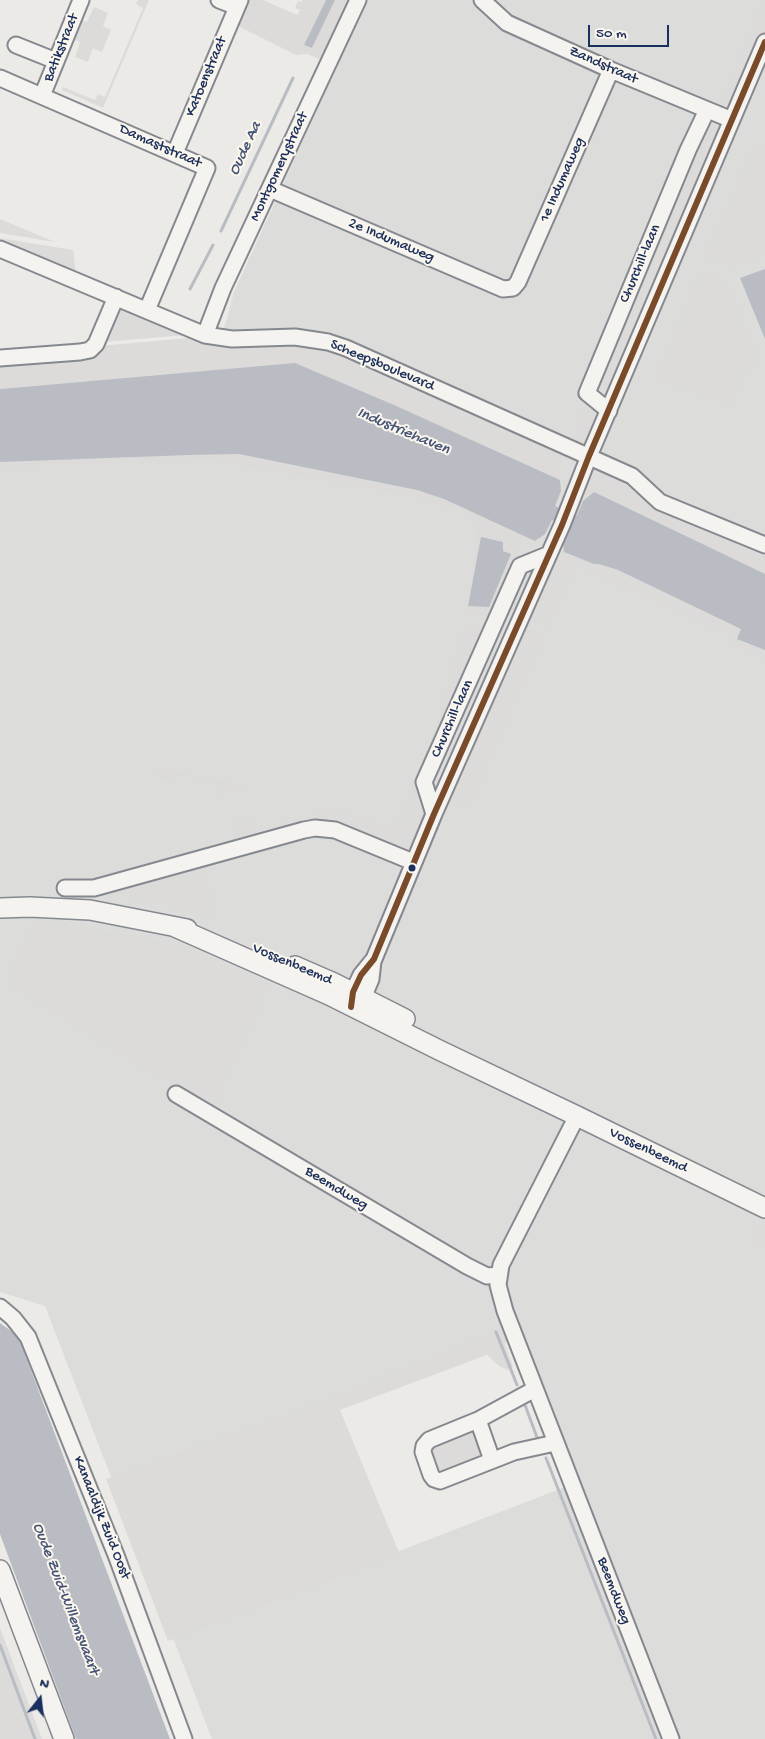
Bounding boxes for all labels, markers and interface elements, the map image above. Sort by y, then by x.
street label: Batikstraat [40,11,84,85]
scale bar [590,15,671,47]
text: 50 m [596,25,627,43]
street label: Katoenstraat [182,34,232,120]
street label: Zandstraat [566,43,640,89]
street label: Montgomerystraat [247,109,313,225]
water label: Oude Aa [225,119,267,179]
street label: Damaststraat [116,121,204,173]
street label: 1e Indumaweg [536,135,590,225]
street label: 2e Indumaweg [345,215,437,267]
street label: Churchill-laan [616,222,666,306]
street label: Scheepsboulevard [327,336,437,396]
water label: Industriehaven [354,404,452,460]
street label: Churchill-laan [428,677,478,761]
unlabelled marker [407,863,417,873]
street label: Vossenbeemd [249,940,335,990]
street label: Vossenbeemd [606,1124,690,1178]
street label: Beemdweg [301,1163,371,1215]
street label: Kanaaldijk Zuid Oost [68,1454,134,1582]
water label: Oude Zuid-Willemsvaart [27,1520,103,1678]
street label: Beemdweg [592,1555,634,1627]
north arrow [15,1674,65,1724]
text: N [38,1675,51,1694]

